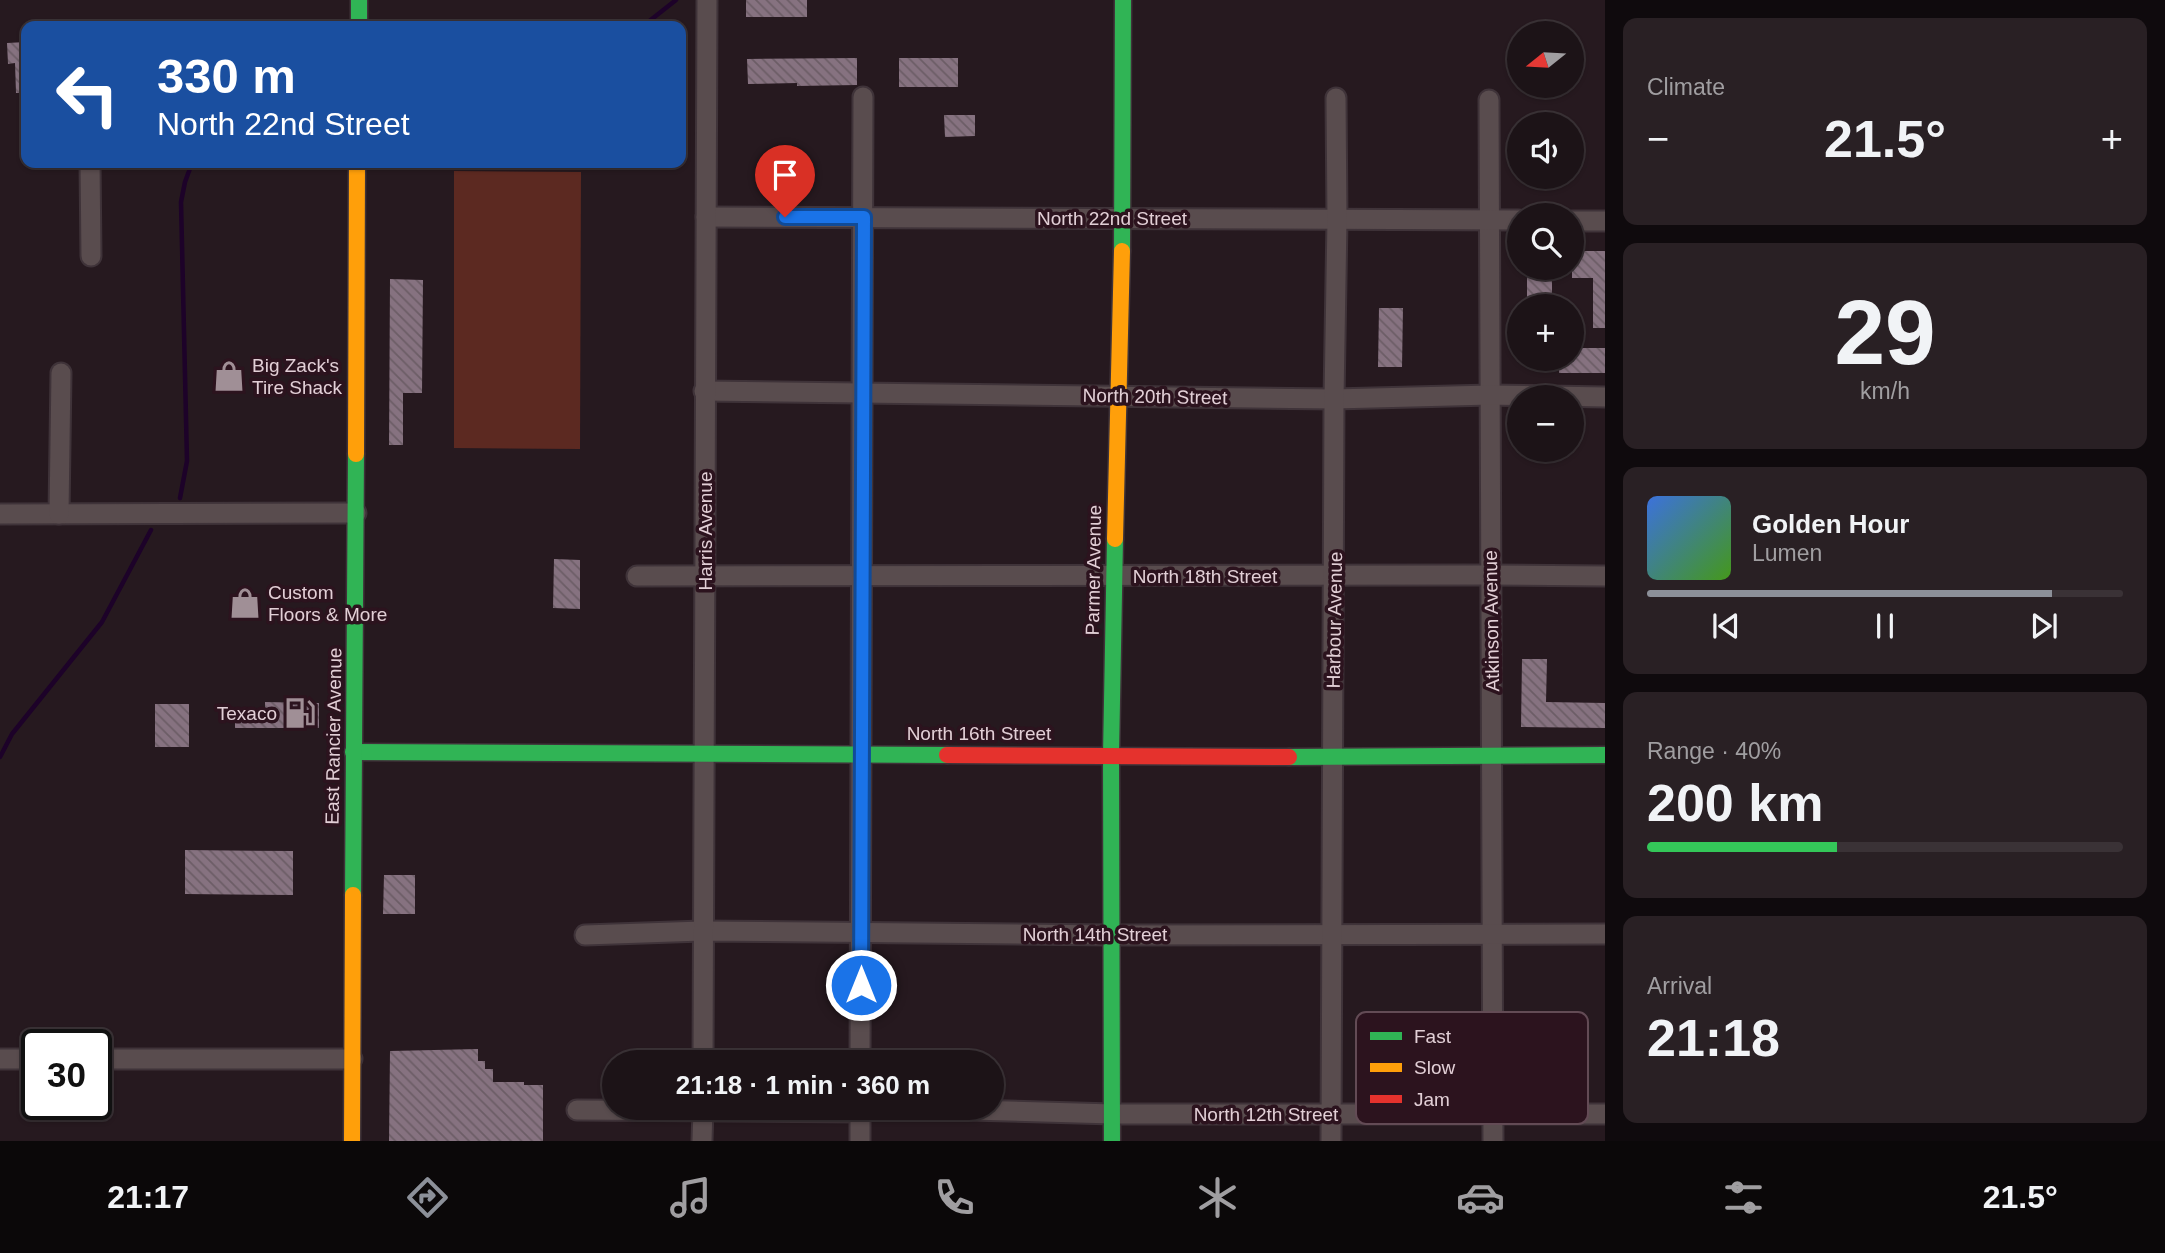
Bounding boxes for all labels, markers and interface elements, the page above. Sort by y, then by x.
north arrow [1507,21,1584,98]
map controls [1507,21,1584,462]
icon: left [42,49,133,140]
text: 330 m [157,49,296,103]
text: Climate [1647,74,1725,100]
text: North 22nd Street [157,106,410,142]
text: 21.5° [1824,110,1946,168]
button: sound [1507,112,1584,189]
text: − [1647,118,1669,160]
text: + [2101,118,2123,160]
pin [755,145,815,217]
icon: arrive [766,156,804,194]
button: search [1507,203,1584,280]
street label: North 22nd Street [1037,208,1188,229]
text: 29 [1834,282,1936,383]
button: + [1507,294,1584,371]
place label: Big Zack's Tire Shack [252,355,343,398]
shop icon: Big Zack's Tire Shack [212,359,246,393]
text: km/h [1860,378,1910,404]
street label: North 20th Street [1082,385,1228,408]
button: − [1507,385,1584,462]
street label: Harris Avenue [695,472,716,591]
street label: Parmer Avenue [1082,505,1105,635]
text: Golden Hour [1752,509,1909,539]
text: Lumen [1752,540,1822,566]
street label: Atkinson Avenue [1480,550,1503,692]
street label: Harbour Avenue [1323,551,1346,689]
street label: North 18th Street [1133,566,1278,587]
place label: Custom Floors & More [268,582,387,625]
shop icon: Custom Floors & More [228,586,262,620]
icon: previous [1707,607,1745,645]
icon: pause [1866,607,1904,645]
icon: next [2025,607,2063,645]
street label: East Rancier Avenue [321,647,346,825]
fuel station icon: Texaco [283,696,317,730]
place label: Texaco [217,703,277,724]
street label: North 16th Street [907,723,1052,744]
text: Range · 40% [1647,738,1781,764]
text: 200 km [1647,774,1823,832]
street label: North 14th Street [1023,924,1168,945]
position arrow [824,948,898,1022]
text: Arrival [1647,973,1712,999]
text: 21:18 [1647,1009,1780,1067]
legend [1356,1012,1588,1124]
text: Fast [1414,1026,1452,1047]
speed limit sign: 30 [21,1029,112,1120]
text: Slow [1414,1057,1455,1078]
text: 21:18 · 1 min · 360 m [676,1070,930,1100]
text: Jam [1414,1089,1450,1110]
street label: North 12th Street [1194,1104,1339,1125]
icon: directions [403,1173,452,1222]
icon: music [666,1173,715,1222]
icon: phone [930,1173,979,1222]
icon: climate [1193,1173,1242,1222]
icon: car [1456,1173,1505,1222]
icon: filters [1719,1173,1768,1222]
text: 21:17 [107,1179,189,1215]
text: 21.5° [1983,1179,2058,1215]

